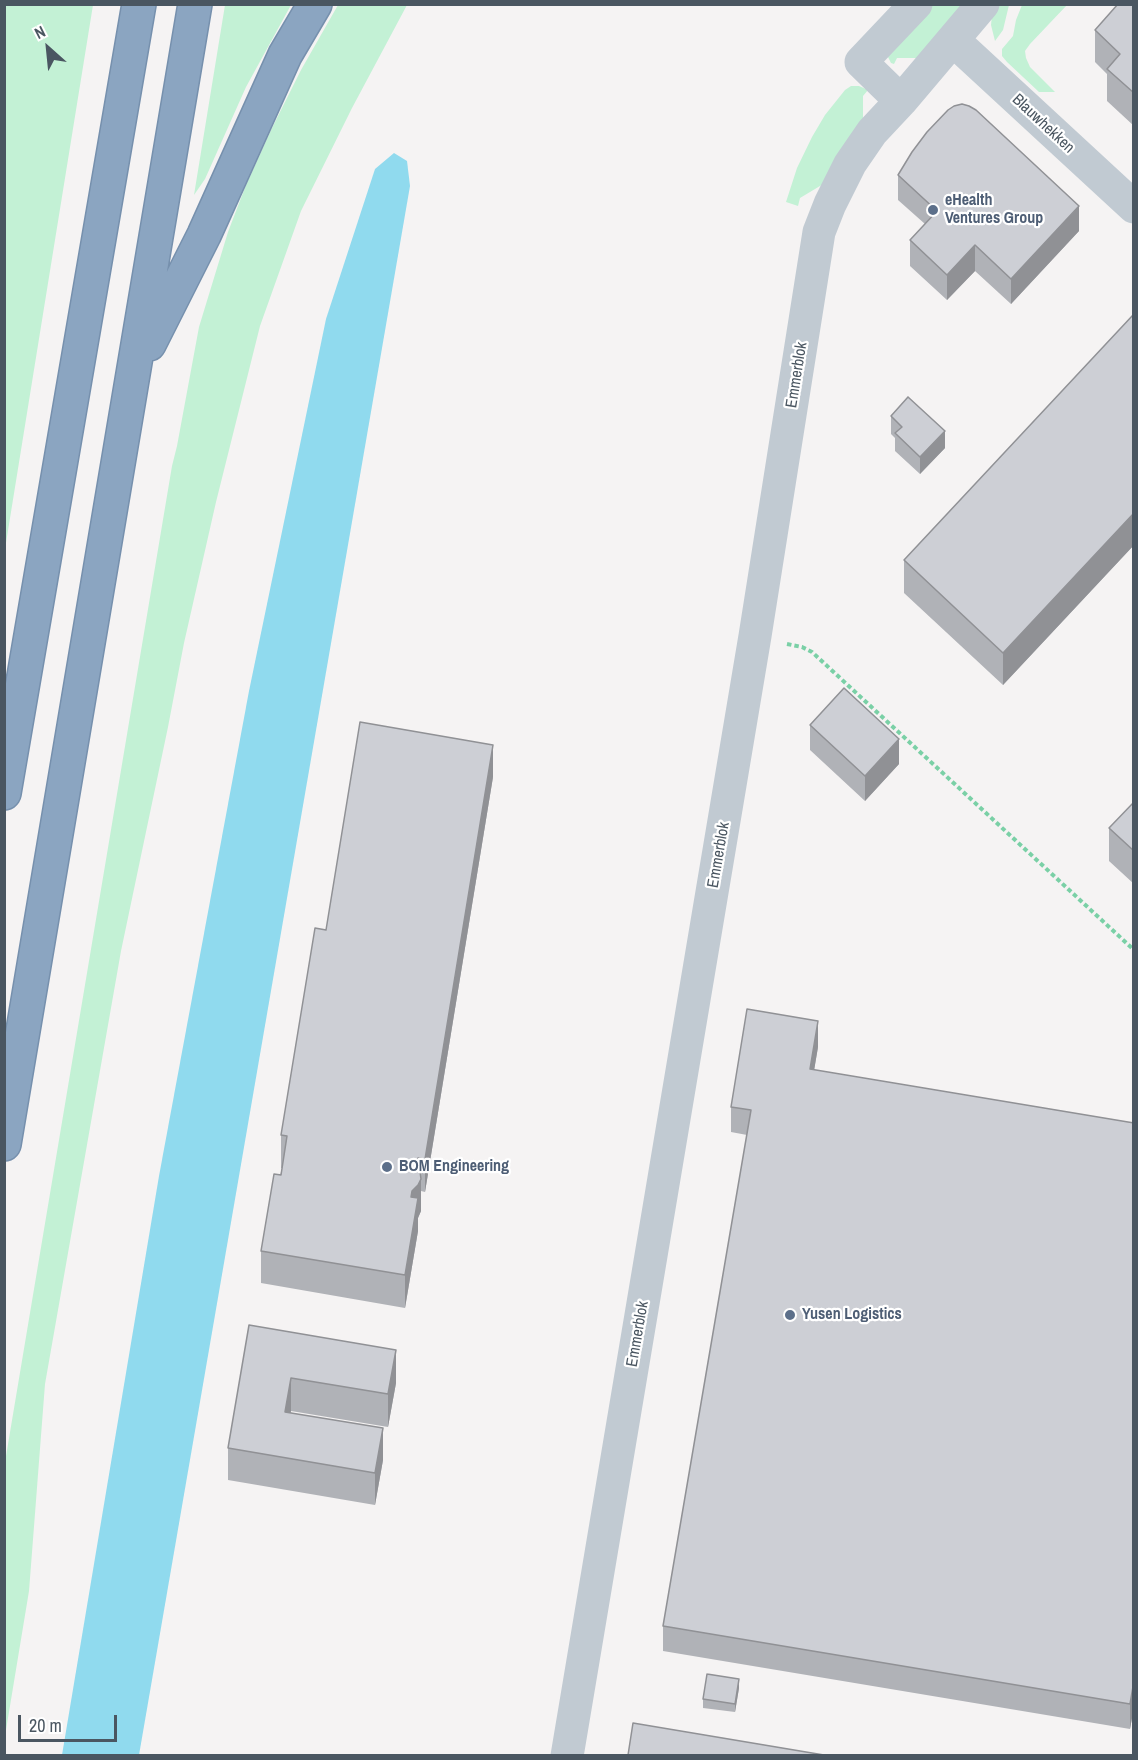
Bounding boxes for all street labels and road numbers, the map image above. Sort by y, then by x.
street label: Blauwhekken [1008,90,1078,158]
street label: Emmerblok [782,341,812,409]
street label: Emmerblok [704,821,734,889]
street label: Emmerblok [623,1300,653,1368]

